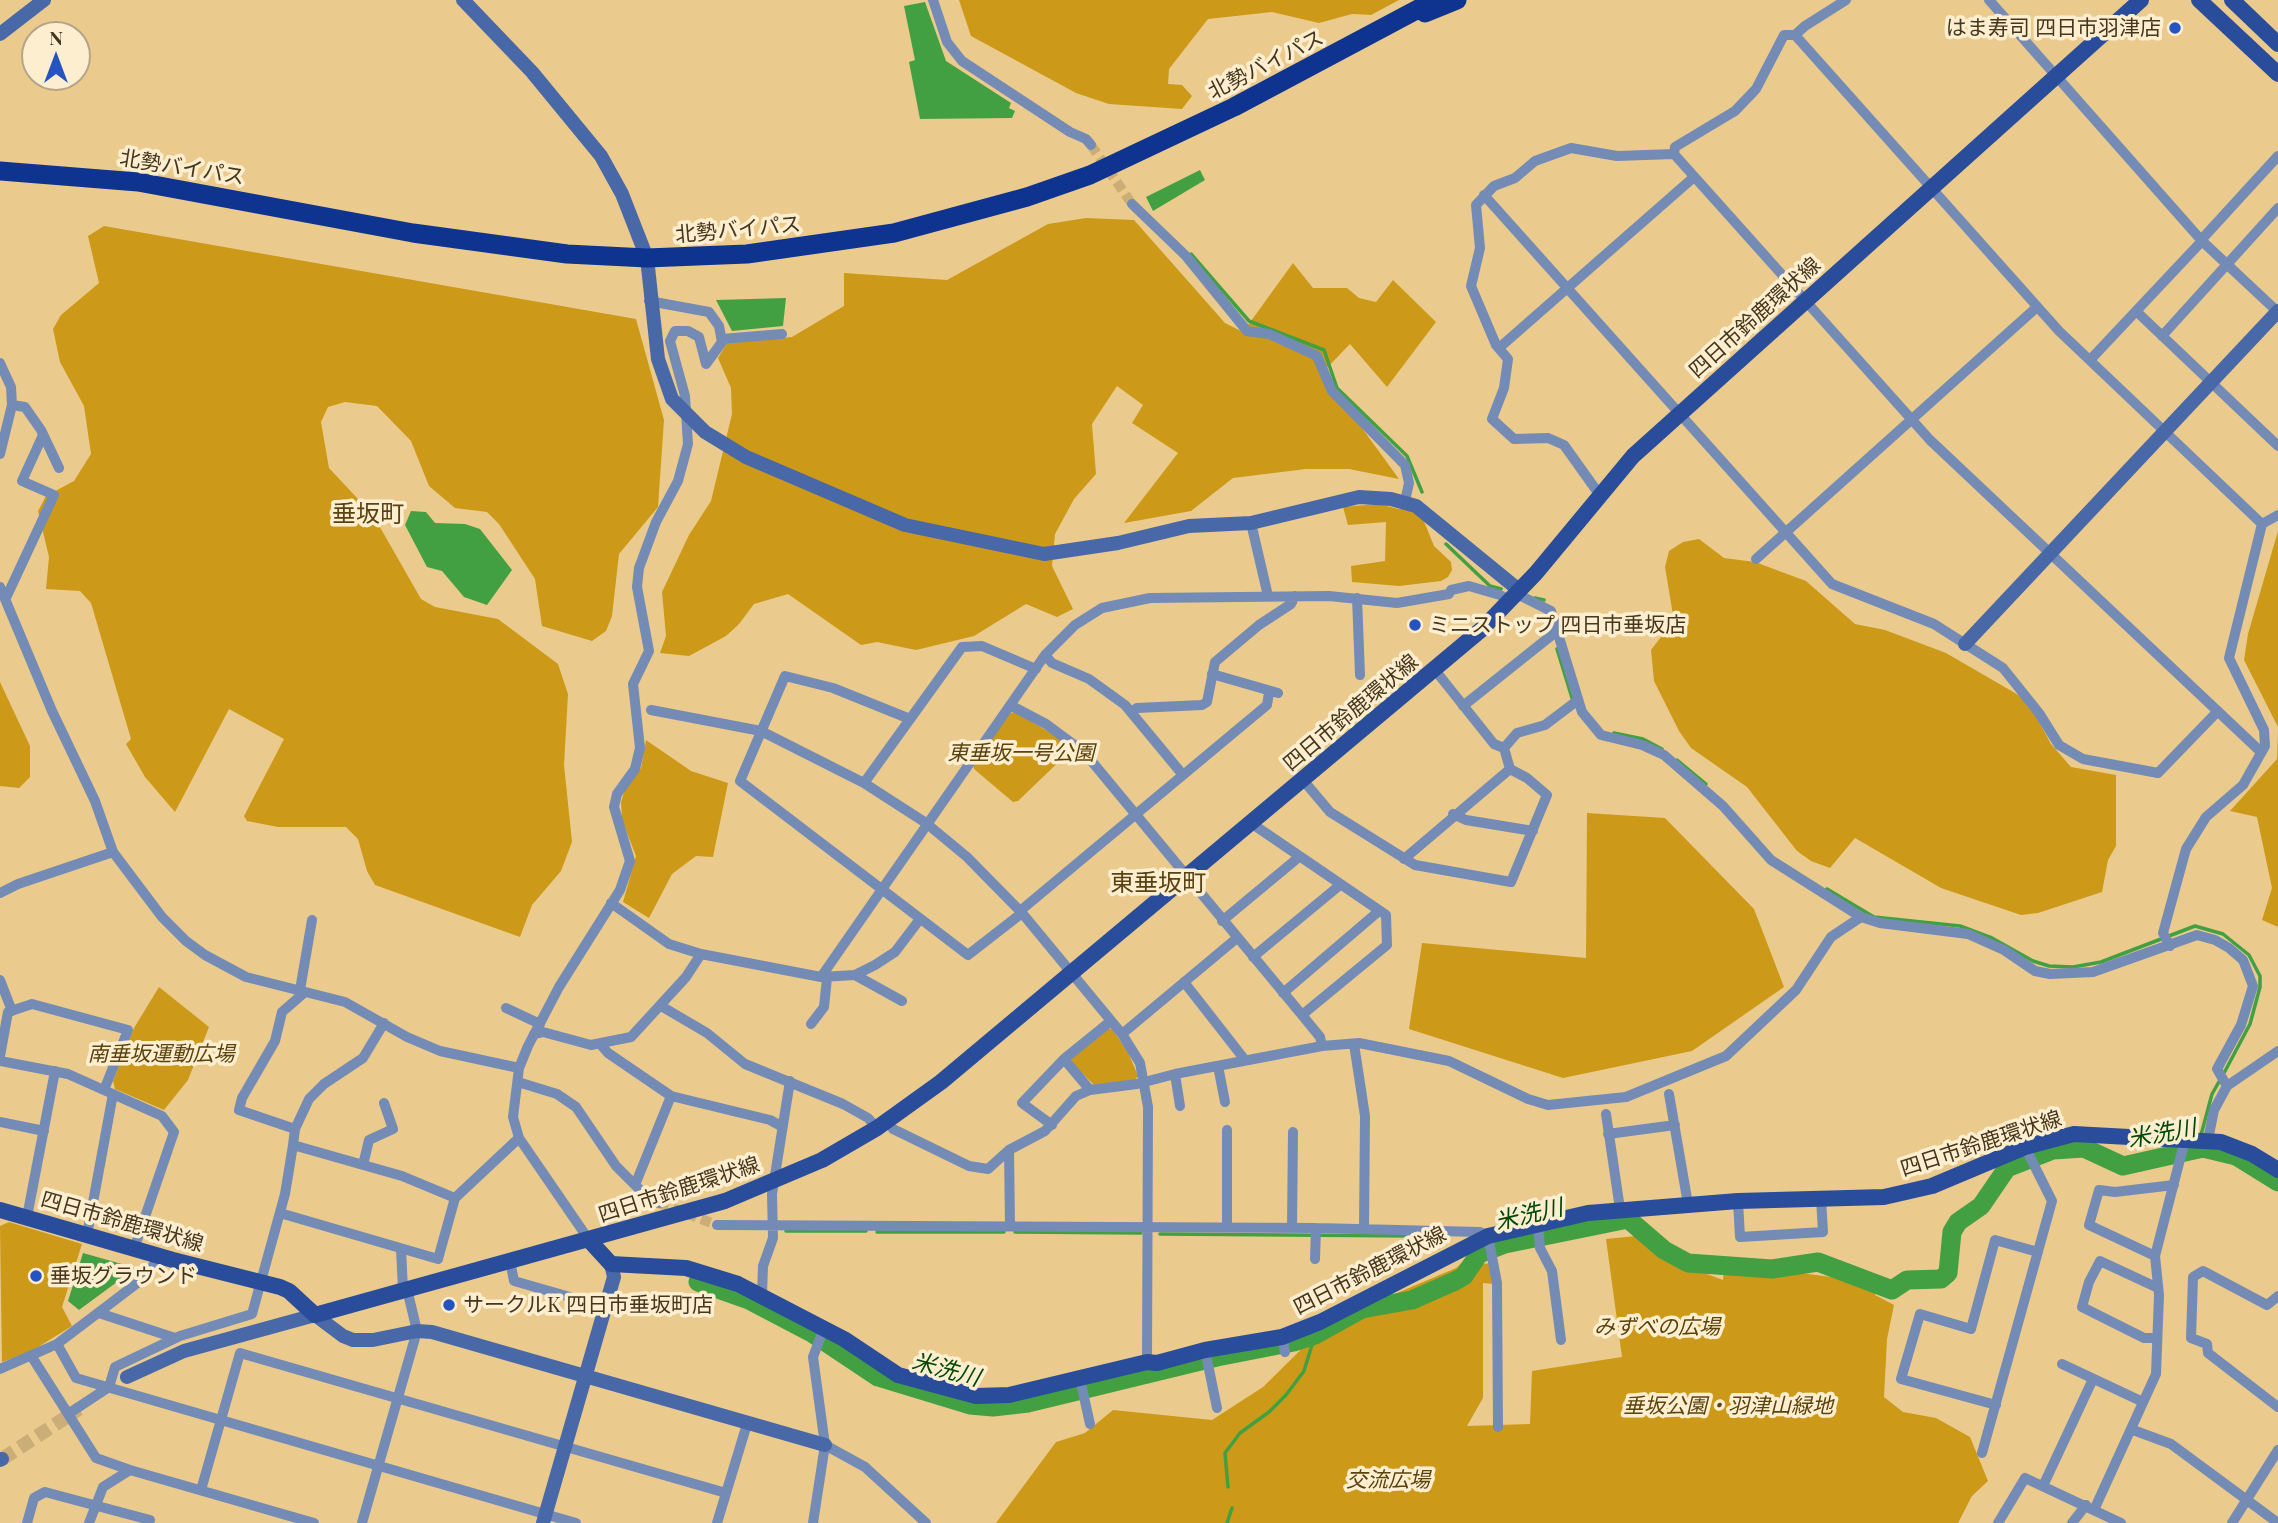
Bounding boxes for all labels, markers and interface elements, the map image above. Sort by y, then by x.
place label: はま寿司 四日市羽津店 [1946,15,2161,41]
marker: はま寿司 四日市羽津店 [2167,20,2183,36]
north arrow [21,21,91,91]
text: N [49,24,63,50]
street label: 北勢バイパス [1204,25,1328,105]
street label: 北勢バイパス [118,146,246,190]
street label: 北勢バイパス [674,212,802,248]
street label: 四日市鈴鹿環状線 [1684,252,1826,384]
district label: 垂坂町 [332,501,404,529]
place label: ミニストップ 四日市垂坂店 [1429,612,1686,638]
marker: ミニストップ 四日市垂坂店 [1407,617,1423,633]
street label: 四日市鈴鹿環状線 [1279,649,1423,777]
park label: 東垂坂一号公園 [948,740,1094,766]
district label: 東垂坂町 [1110,870,1206,898]
park label: 南垂坂運動広場 [88,1041,234,1067]
street label: 四日市鈴鹿環状線 [1897,1106,2065,1182]
water label: 米洗川 [2126,1114,2198,1154]
street label: 四日市鈴鹿環状線 [595,1152,763,1228]
street label: 四日市鈴鹿環状線 [38,1187,206,1257]
water label: 米洗川 [1492,1194,1566,1236]
street label: 四日市鈴鹿環状線 [1289,1222,1451,1320]
place label: 垂坂グラウンド [50,1263,197,1289]
marker: 垂坂グラウンド [28,1268,44,1284]
place label: サークルK 四日市垂坂町店 [463,1292,713,1318]
marker: サークルK 四日市垂坂町店 [441,1297,457,1313]
park label: みずべの広場 [1594,1314,1720,1340]
water label: 米洗川 [909,1348,983,1392]
park label: 垂坂公園・羽津山緑地 [1623,1393,1833,1419]
park label: 交流広場 [1346,1467,1430,1493]

